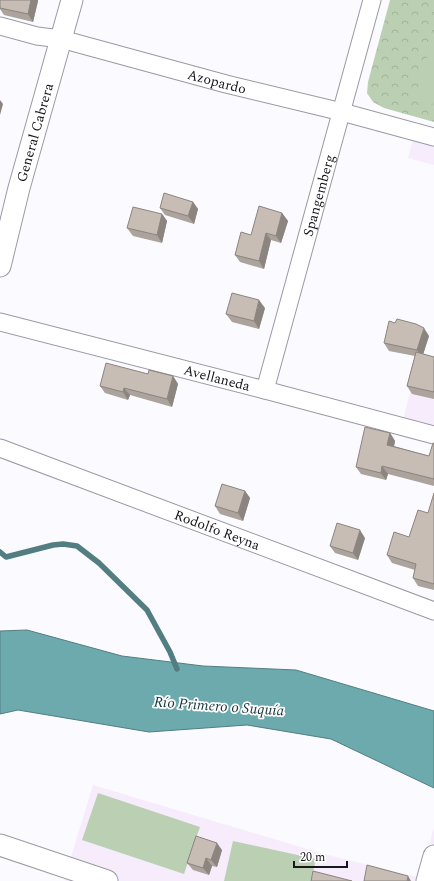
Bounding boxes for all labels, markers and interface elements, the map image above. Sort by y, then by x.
street label: Azopardo [185,64,248,100]
street label: General Cabrera [11,80,59,185]
street label: Spangemberg [298,152,340,239]
street label: Avellaneda [181,360,253,397]
street label: Rodolfo Reyna [171,504,263,556]
water label: Río Primero o Suquía [153,690,285,723]
scale bar [294,843,347,869]
text: 20 m [300,848,325,867]

